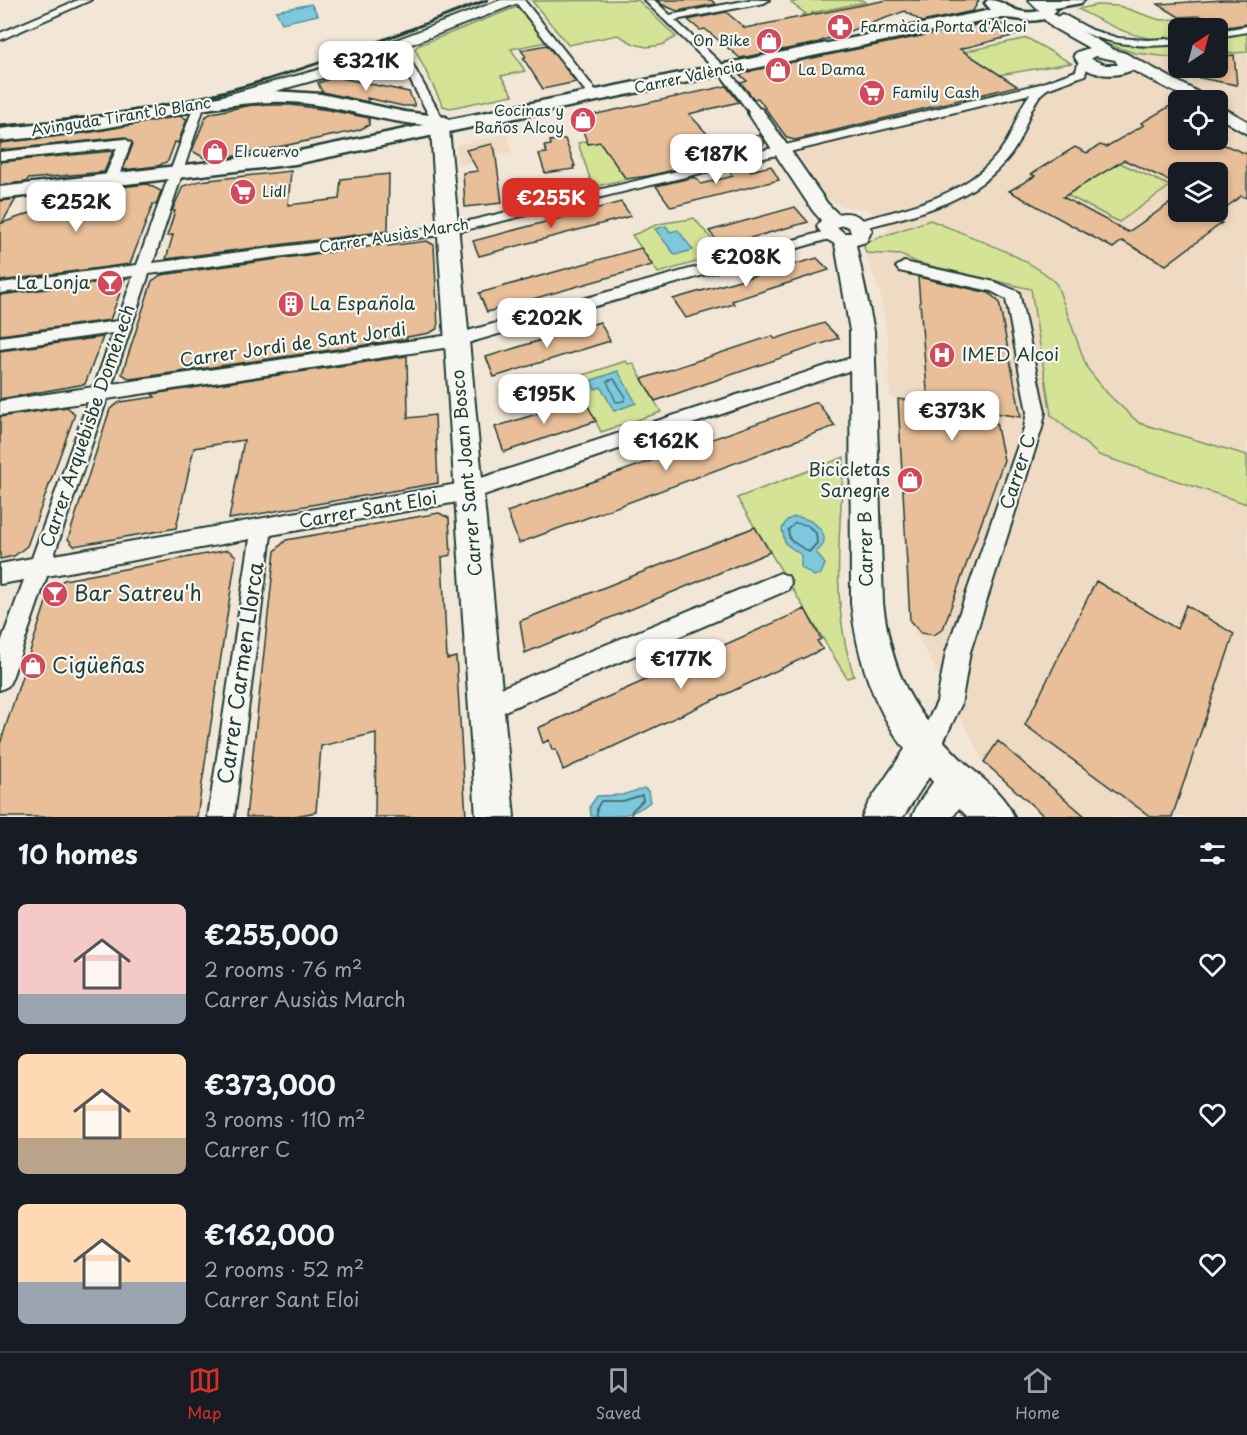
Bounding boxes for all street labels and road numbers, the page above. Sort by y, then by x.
street label: Carrer València [632,53,746,98]
street label: Avinguda Tirant lo Blanc [29,90,212,141]
street label: Carrer Ausiàs March [317,211,470,258]
street label: Carrer Arquebisbe Doménech [32,300,141,551]
street label: Carrer Jordi de Sant Jordi [178,314,408,373]
street label: Carrer Sant Joan Bosco [443,369,488,578]
street label: Carrer C [992,430,1041,513]
street label: Carrer Sant Eloi [297,483,439,534]
street label: Carrer B [850,511,879,587]
street label: Carrer Carmen Llorca [208,559,271,786]

